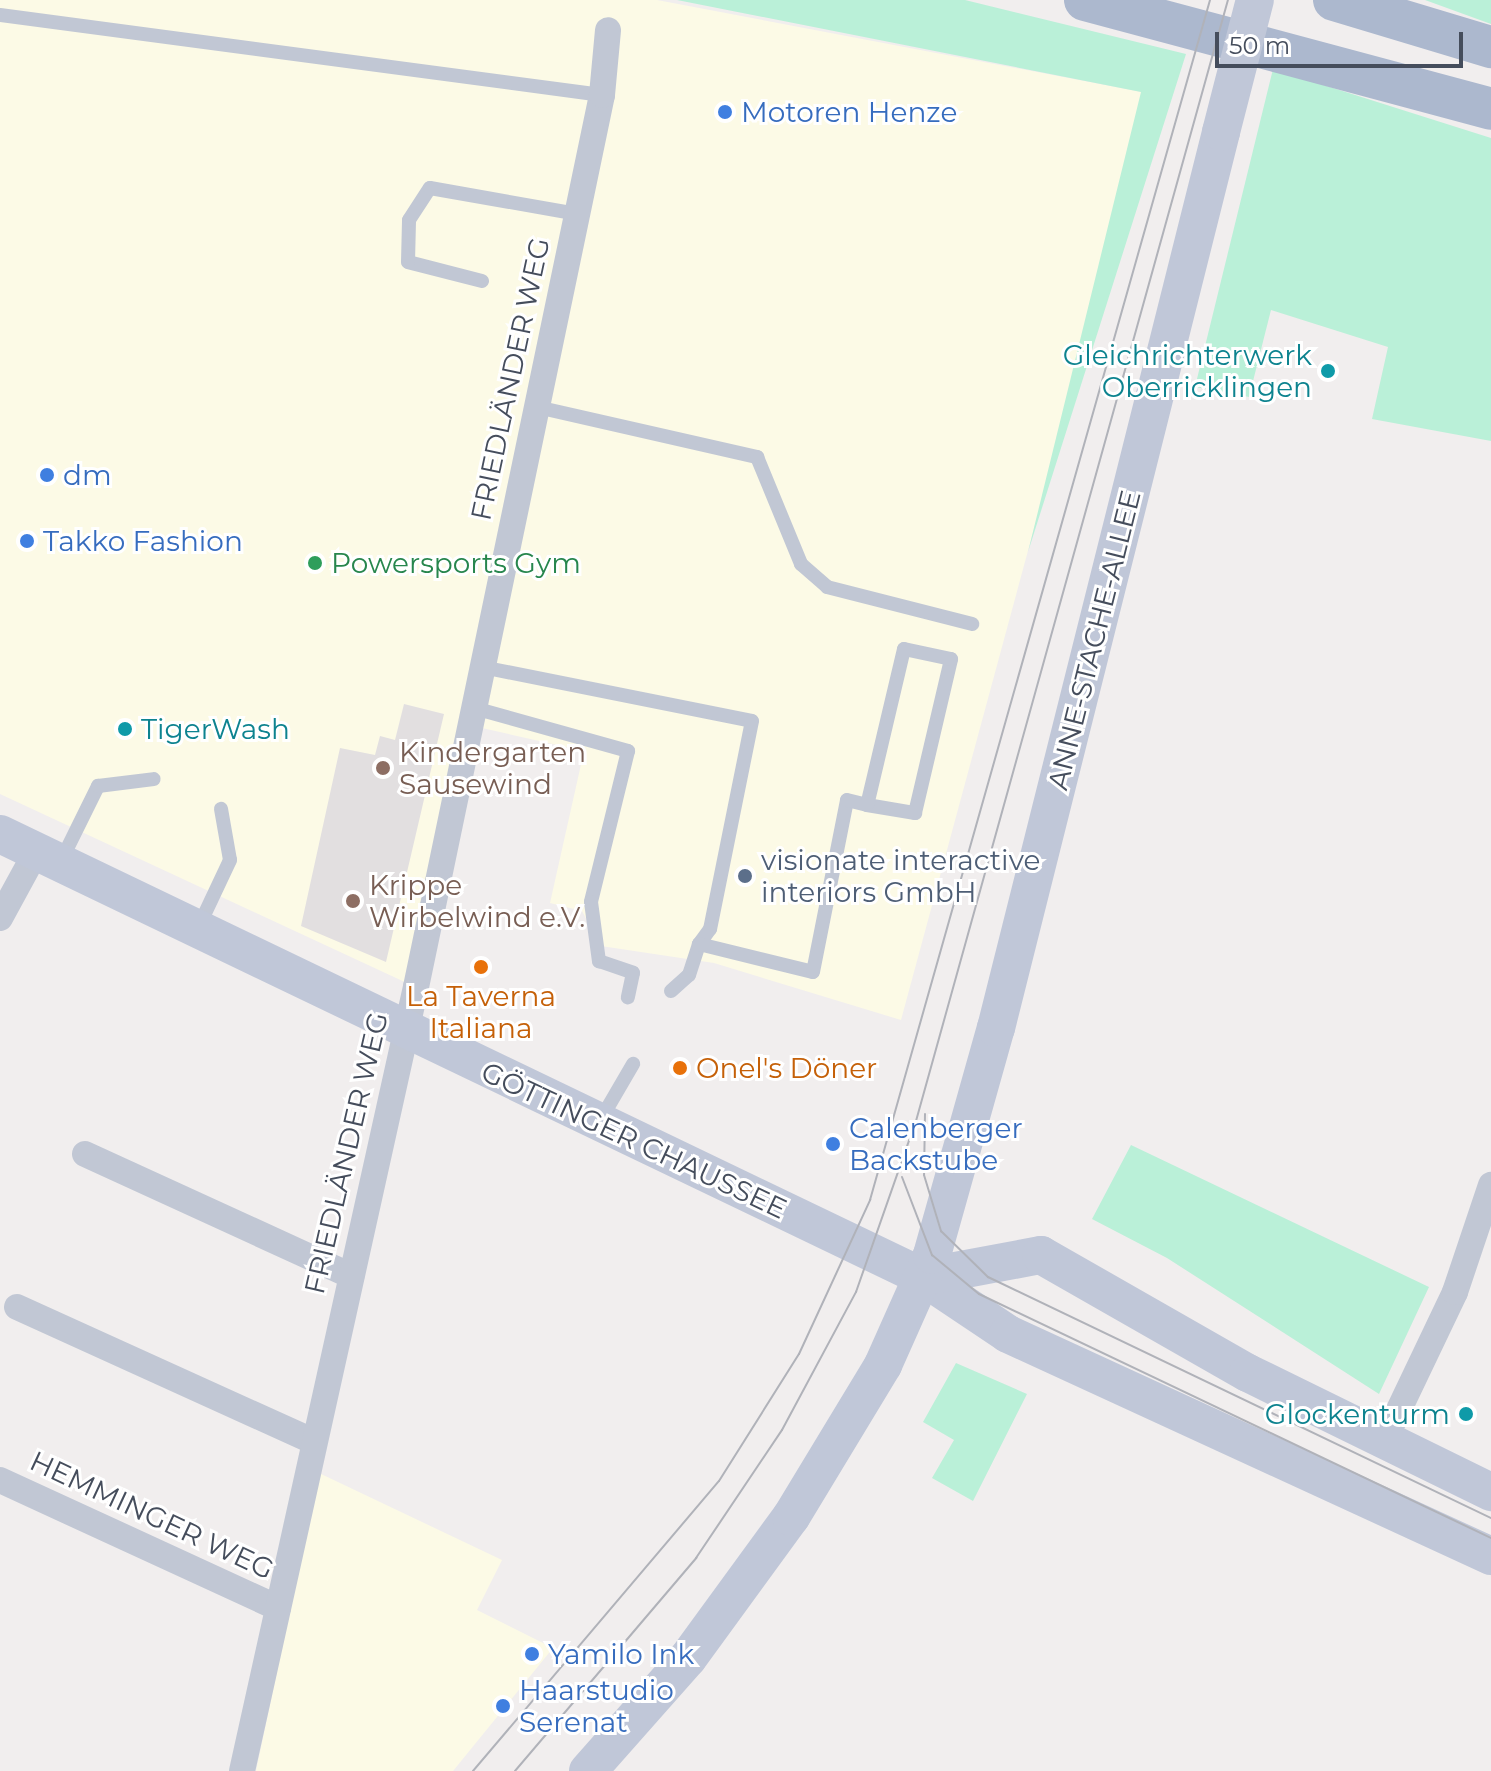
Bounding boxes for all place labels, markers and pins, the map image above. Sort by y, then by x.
place label: Motoren Henze [741,95,957,129]
marker: Motoren Henze [716,103,734,121]
place label: Gleichrichterwerk Oberricklingen [1063,338,1312,404]
marker: Gleichrichterwerk Oberricklingen [1319,362,1337,380]
place label: dm [63,458,112,492]
marker: dm [38,466,56,484]
place label: Takko Fashion [43,524,243,558]
marker: Takko Fashion [18,532,36,550]
place label: Powersports Gym [331,546,581,580]
marker: Powersports Gym [306,554,324,572]
place label: TigerWash [141,712,290,746]
marker: TigerWash [116,720,134,738]
place label: Kindergarten Sausewind [399,735,586,801]
marker: Kindergarten Sausewind [374,759,392,777]
place label: visionate interactive interiors GmbH [761,843,1040,909]
marker: visionate interactive interiors GmbH [736,867,754,885]
place label: Krippe Wirbelwind e.V. [369,868,585,934]
marker: Krippe Wirbelwind e.V. [344,892,362,910]
marker: La Taverna Italiana [472,958,490,976]
place label: La Taverna Italiana [406,979,556,1045]
place label: Onel's Döner [696,1051,877,1085]
marker: Onel's Döner [671,1059,689,1077]
place label: Calenberger Backstube [849,1111,1023,1177]
marker: Calenberger Backstube [824,1135,842,1153]
place label: Glockenturm [1265,1397,1450,1431]
marker: Glockenturm [1457,1405,1475,1423]
place label: Yamilo Ink [548,1637,694,1671]
marker: Yamilo Ink [523,1645,541,1663]
place label: Haarstudio Serenat [519,1673,674,1739]
marker: Haarstudio Serenat [494,1697,512,1715]

